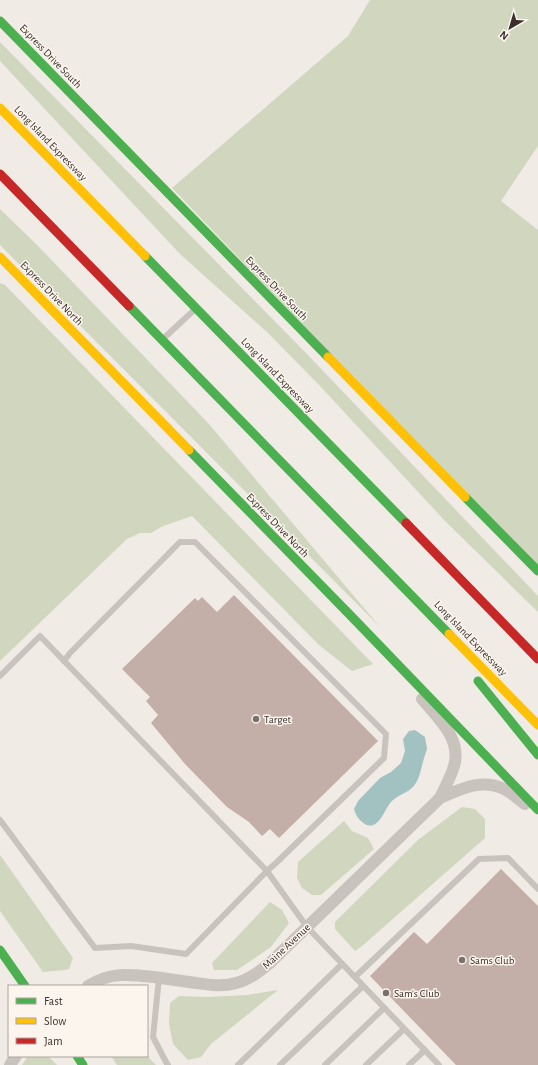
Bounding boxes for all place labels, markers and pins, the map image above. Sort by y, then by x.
marker: Target [251,714,261,724]
place label: Target [264,714,292,725]
marker: Sams Club [457,955,467,965]
place label: Sams Club [470,955,515,966]
marker: Sam's Club [381,988,391,998]
place label: Sam's Club [394,988,440,999]

